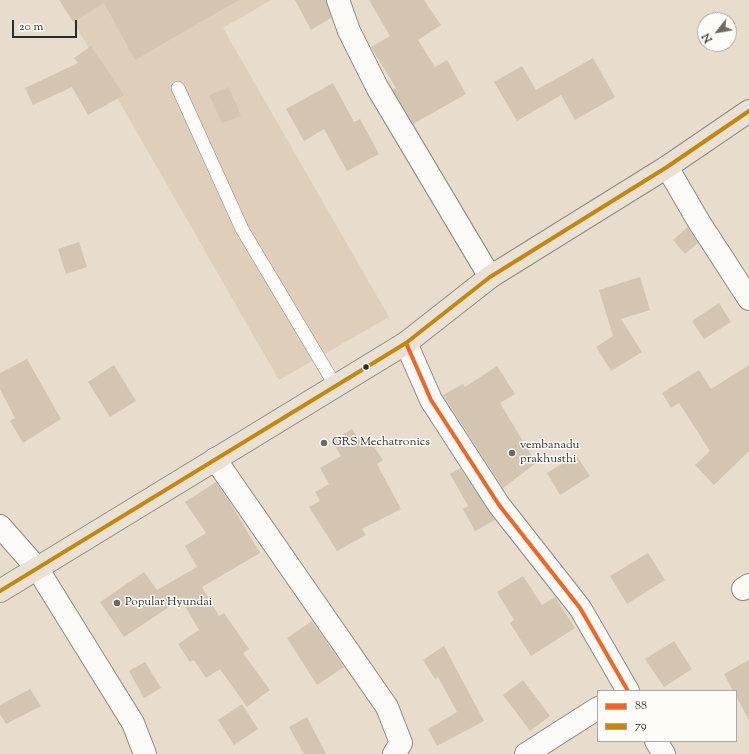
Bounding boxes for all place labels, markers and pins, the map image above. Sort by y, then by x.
unlabelled marker [361,362,371,372]
place label: GRS Mechatronics [332,436,430,450]
marker: GRS Mechatronics [319,438,329,448]
place label: vembanadu prakhusthi [520,439,579,467]
marker: vembanadu prakhusthi [507,448,517,458]
place label: Popular Hyundai [125,596,212,610]
marker: Popular Hyundai [112,598,122,608]

